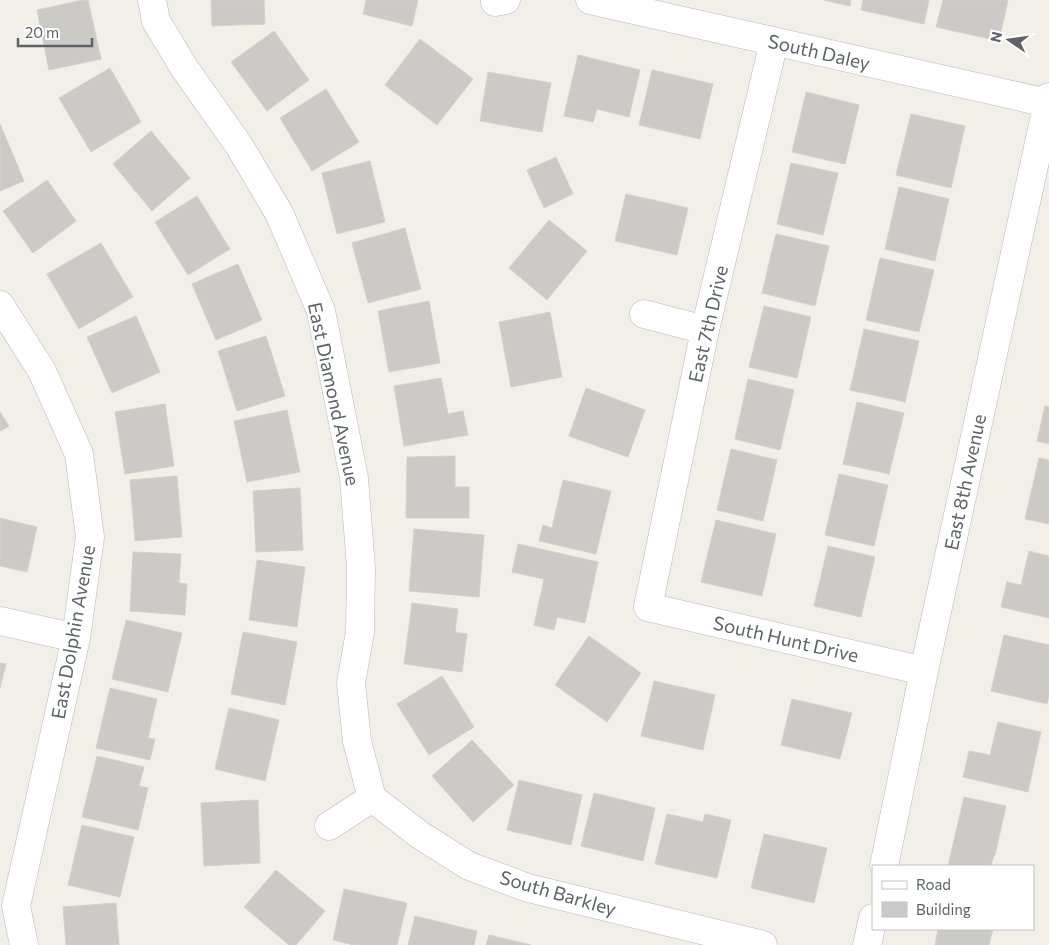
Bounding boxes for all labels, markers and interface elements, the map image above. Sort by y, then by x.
scale bar [18,15,91,47]
north arrow [984,15,1034,65]
text: 20 m [25,23,59,41]
street label: South Daley [766,29,872,74]
text: N [986,30,1005,44]
street label: East 7th Drive [683,263,732,385]
street label: East Diamond Avenue [304,300,365,488]
street label: East 8th Avenue [939,412,990,552]
street label: East Dolphin Avenue [46,543,99,721]
street label: South Hunt Drive [711,611,861,666]
street label: South Barkley [497,865,619,920]
legend [872,865,1034,930]
text: Road [916,875,951,893]
text: Building [916,900,971,918]

